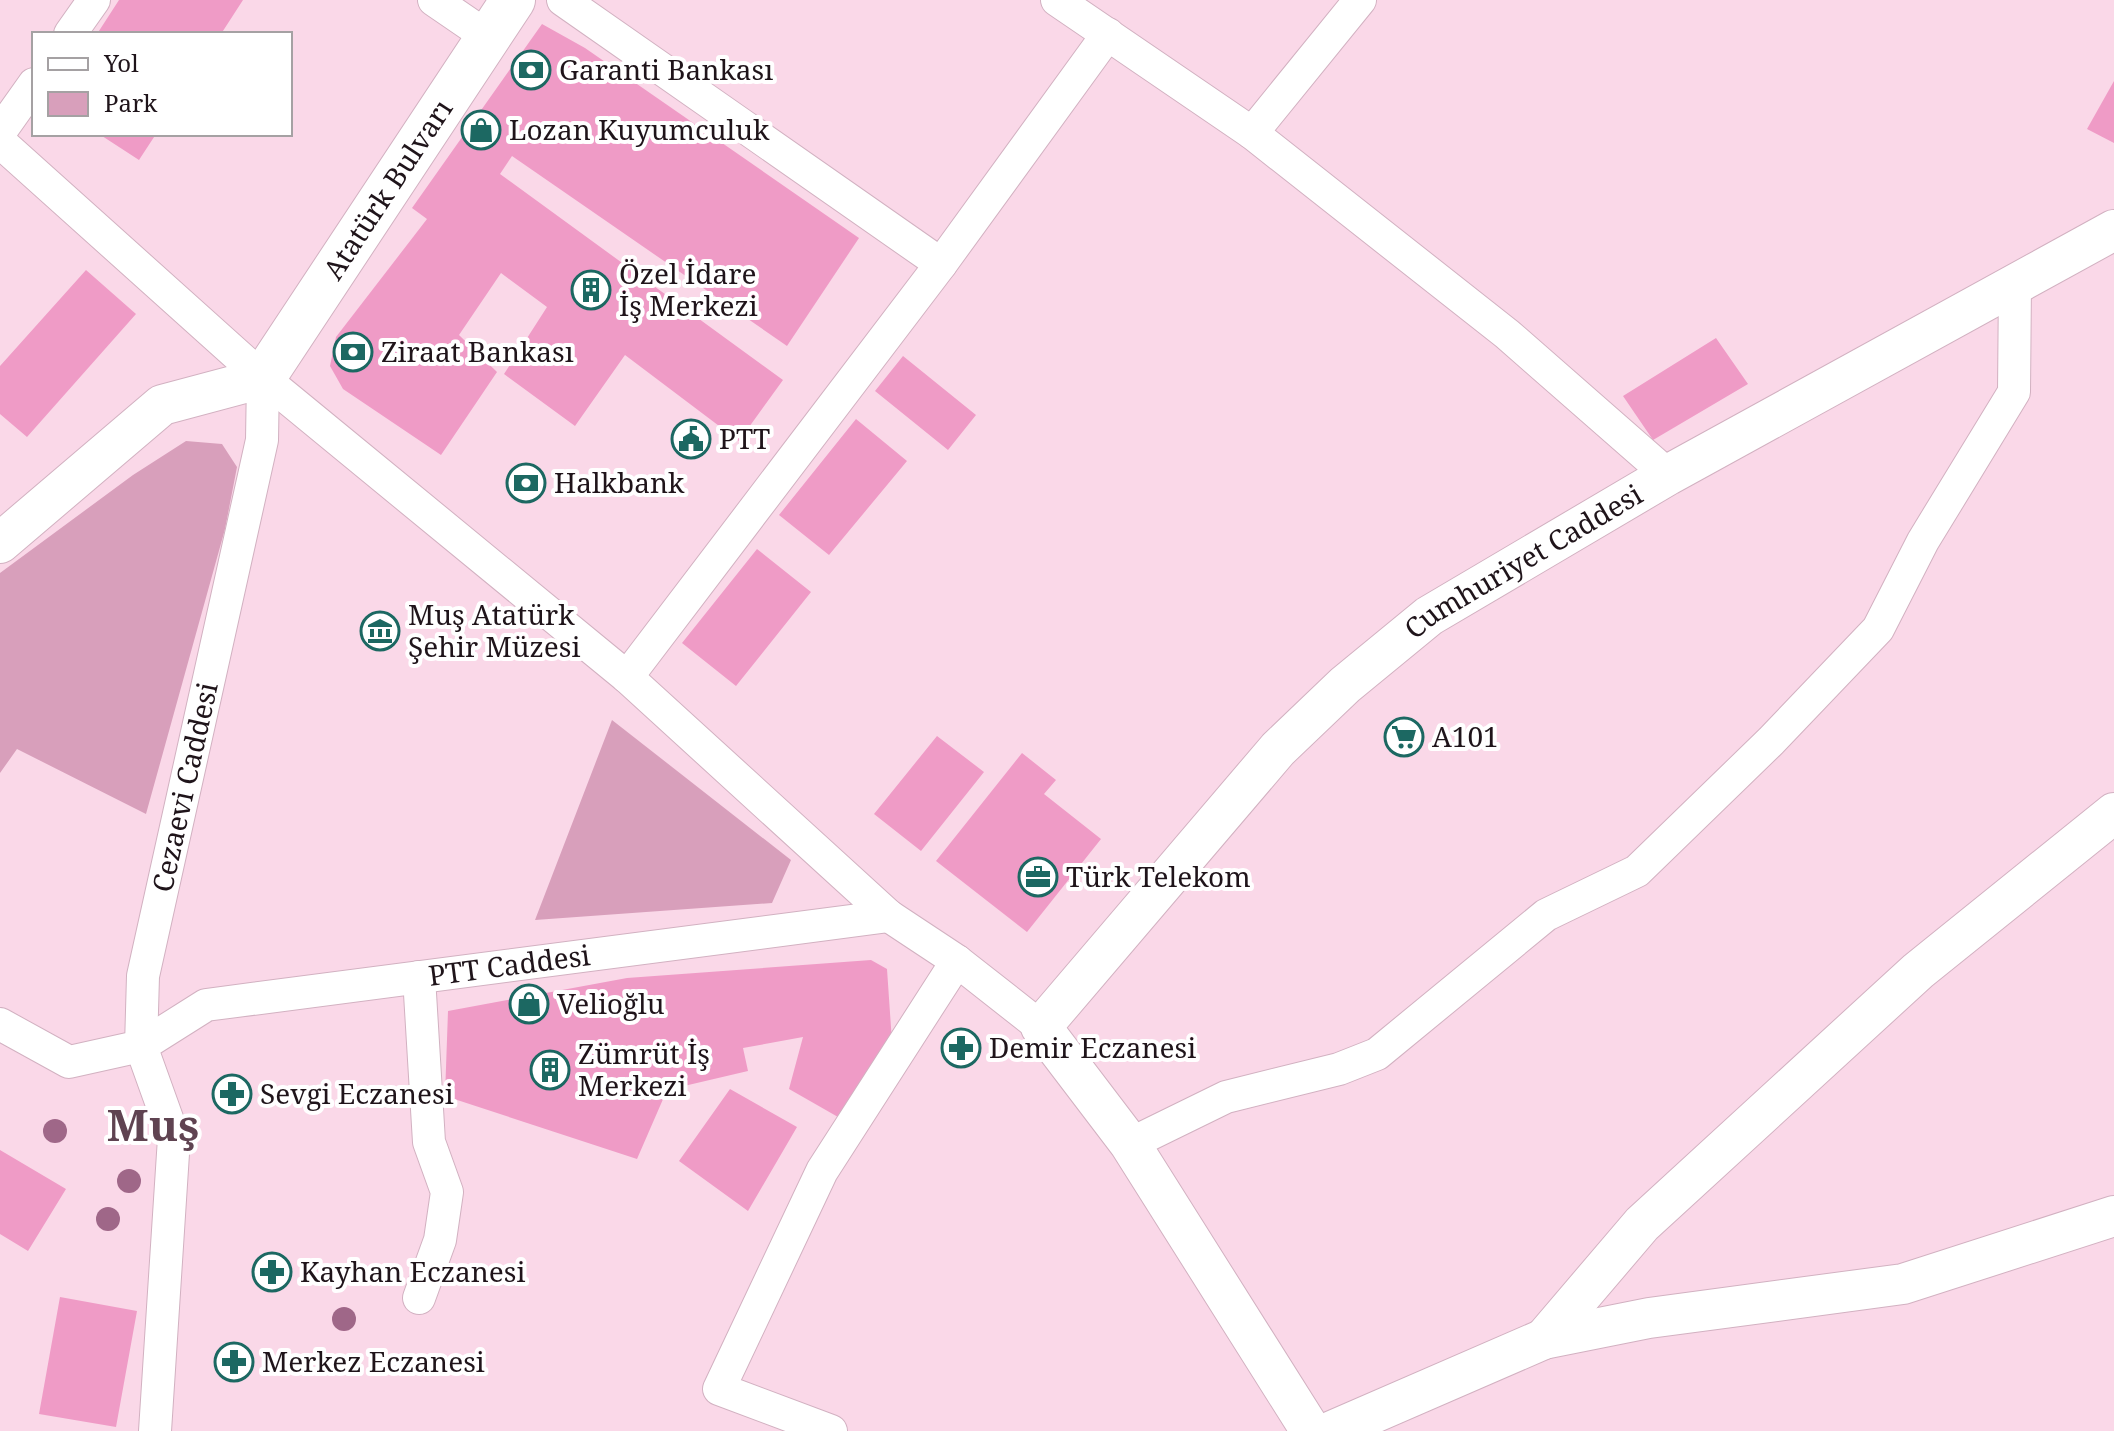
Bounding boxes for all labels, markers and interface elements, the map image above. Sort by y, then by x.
legend [32,32,292,136]
text: Yol [103,46,139,79]
bank icon: Garanti Bankası [510,49,552,91]
place label: Garanti Bankası [559,50,773,88]
text: Park [104,86,158,119]
street label: Atatürk Bulvarı [313,91,460,287]
shop icon: Lozan Kuyumculuk [460,109,502,151]
place label: Lozan Kuyumculuk [509,110,770,148]
place label: Özel İdare İş Merkezi [619,254,758,324]
building icon: Özel İdare İş Merkezi [570,269,612,311]
bank icon: Ziraat Bankası [332,331,374,373]
place label: Ziraat Bankası [381,332,574,370]
public building icon: PTT [670,418,712,460]
place label: PTT [719,419,770,457]
bank icon: Halkbank [505,462,547,504]
place label: Halkbank [554,463,685,501]
street label: Cumhuriyet Caddesi [1396,474,1649,647]
place label: Muş Atatürk Şehir Müzesi [408,595,580,665]
museum icon: Muş Atatürk Şehir Müzesi [359,610,401,652]
street label: Cezaevi Caddesi [142,678,226,895]
supermarket icon: A101 [1383,716,1425,758]
place label: A101 [1432,717,1499,755]
office icon: Türk Telekom [1017,856,1059,898]
place label: Türk Telekom [1066,857,1251,895]
street label: PTT Caddesi [426,935,592,994]
shop icon: Velioğlu [508,983,550,1025]
place label: Velioğlu [557,984,665,1022]
pharmacy icon: Demir Eczanesi [940,1027,982,1069]
place label: Demir Eczanesi [989,1028,1196,1066]
place label: Zümrüt İş Merkezi [578,1034,710,1104]
building icon: Zümrüt İş Merkezi [529,1049,571,1091]
pharmacy icon: Sevgi Eczanesi [211,1073,253,1115]
place label: Sevgi Eczanesi [260,1074,454,1112]
district label: Muş [107,1094,199,1154]
pharmacy icon: Kayhan Eczanesi [251,1251,293,1293]
place label: Kayhan Eczanesi [300,1252,525,1290]
pharmacy icon: Merkez Eczanesi [213,1341,255,1383]
place label: Merkez Eczanesi [262,1342,485,1380]

